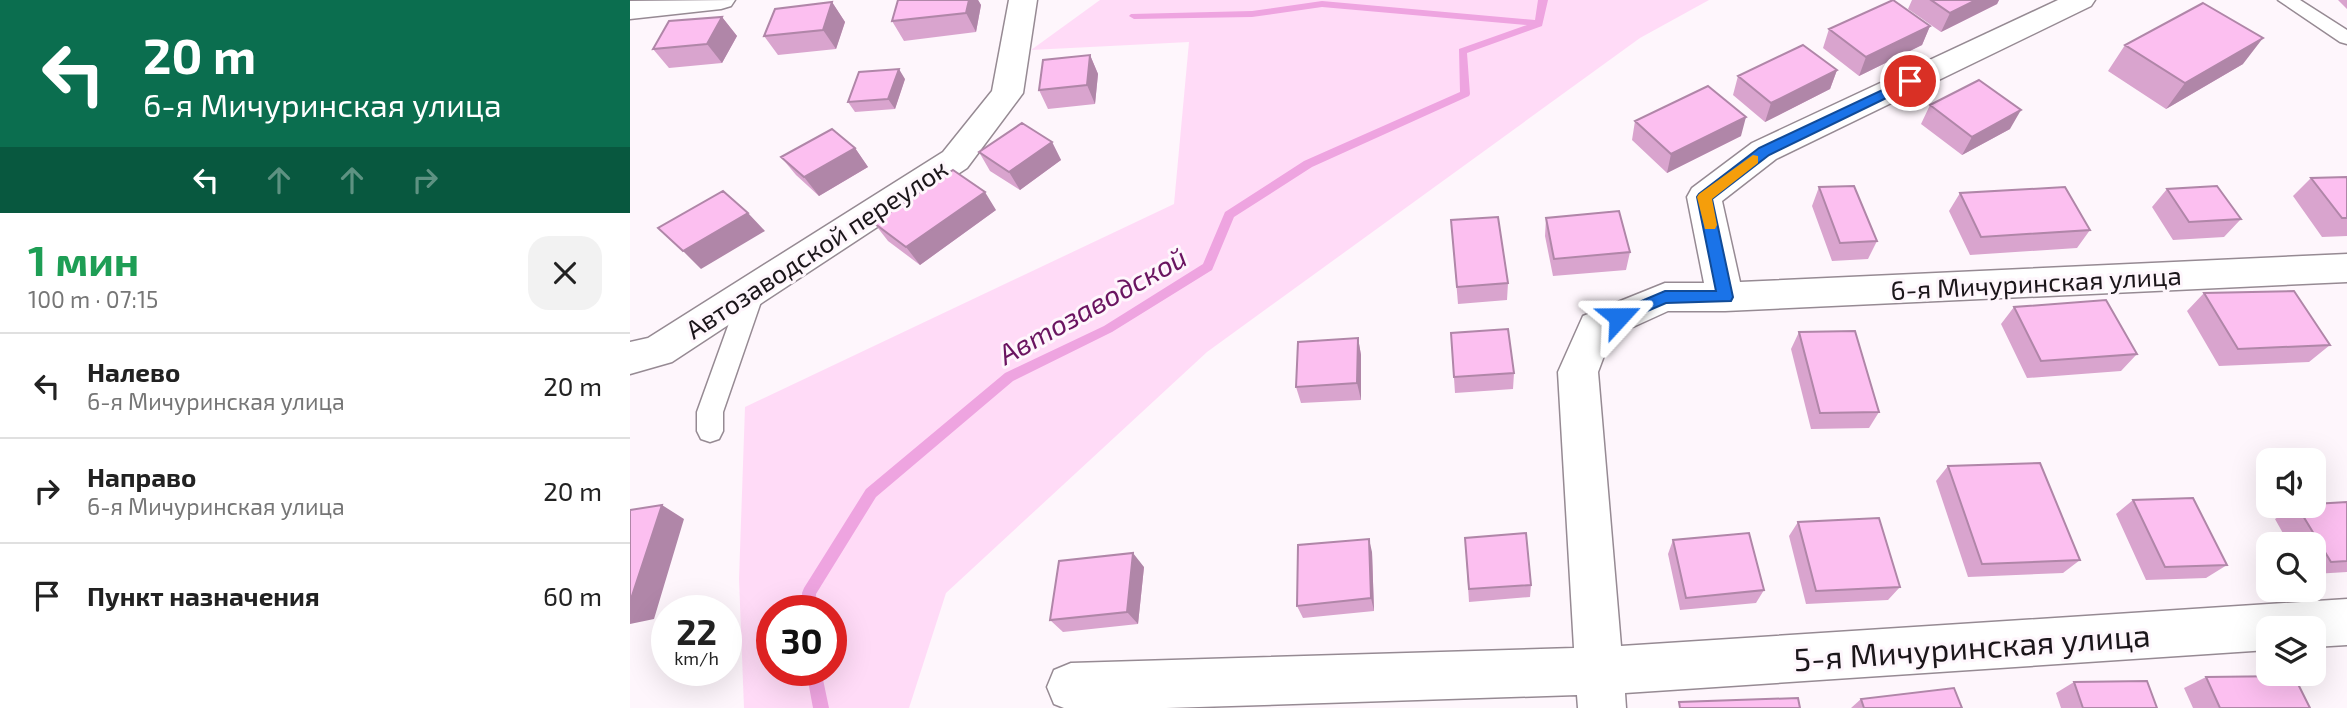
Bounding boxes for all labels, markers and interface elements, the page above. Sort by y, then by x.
text: 20 m [143,25,256,84]
icon: left [28,28,119,119]
pin [1880,51,1940,111]
icon: arrive [1891,62,1929,100]
text: 6-я Мичуринская улица [143,85,502,123]
street label: Автозаводской переулок [679,152,953,345]
icon: left [187,161,225,199]
icon: ahead [260,161,298,199]
icon: ahead [333,161,371,199]
icon: right [406,161,444,199]
text: 1 мин [28,234,139,284]
button: close [528,236,602,310]
water label: Автозаводской [991,239,1192,371]
street label: 6-я Мичуринская улица [1890,259,2182,306]
position arrow [1582,280,1656,354]
text: 100 m · 07:15 [28,285,158,313]
text: Налево [87,356,180,387]
icon: left [28,367,66,405]
text: 20 m [543,370,602,401]
text: 6-я Мичуринская улица [87,387,345,415]
map controls [2256,448,2326,686]
button: sound [2256,448,2326,518]
text: Направо [87,461,196,492]
icon: right [28,472,66,510]
text: 20 m [543,475,602,506]
text: 6-я Мичуринская улица [87,492,345,520]
button: search [2256,532,2326,602]
icon: arrive [28,577,66,615]
text: Пункт назначения [87,580,320,611]
text: 60 m [543,580,602,611]
speed limit sign: 30 [756,595,847,686]
text: 22 [676,610,717,652]
street label: 5-я Мичуринская улица [1792,615,2152,678]
button: layers [2256,616,2326,686]
text: km/h [674,647,719,669]

